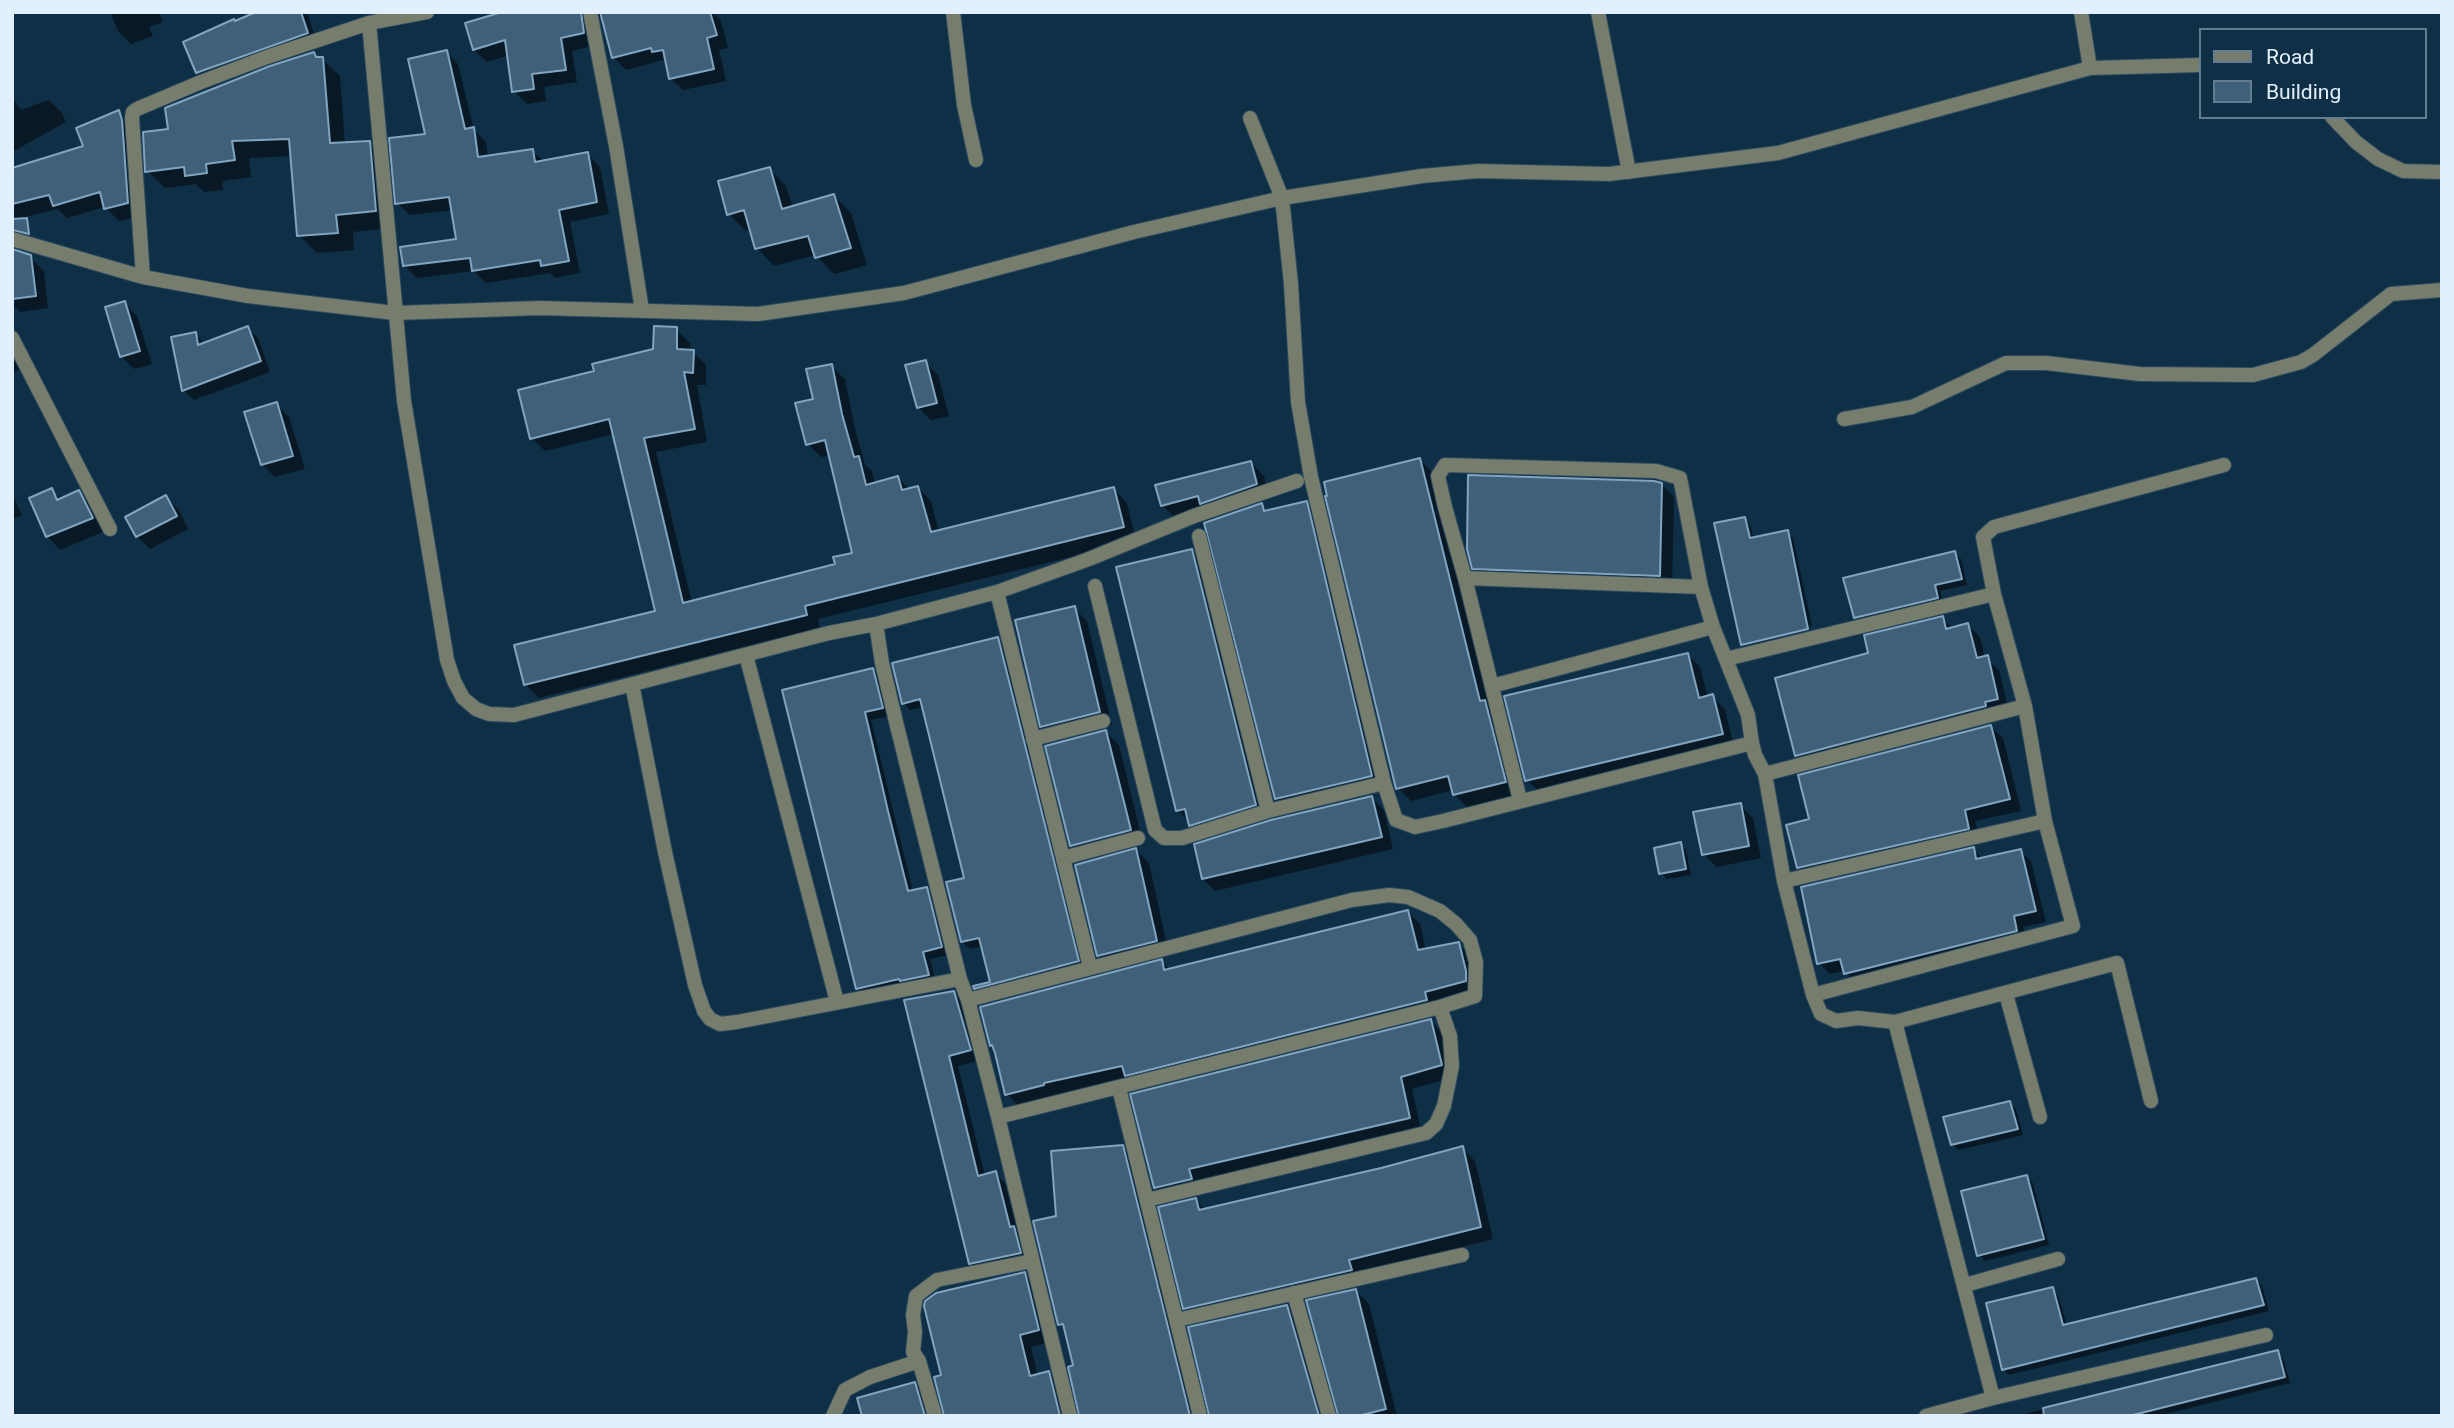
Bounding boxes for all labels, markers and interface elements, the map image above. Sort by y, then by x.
legend [2198,28,2426,119]
text: Road [2266,45,2314,69]
text: Building [2266,80,2341,104]

